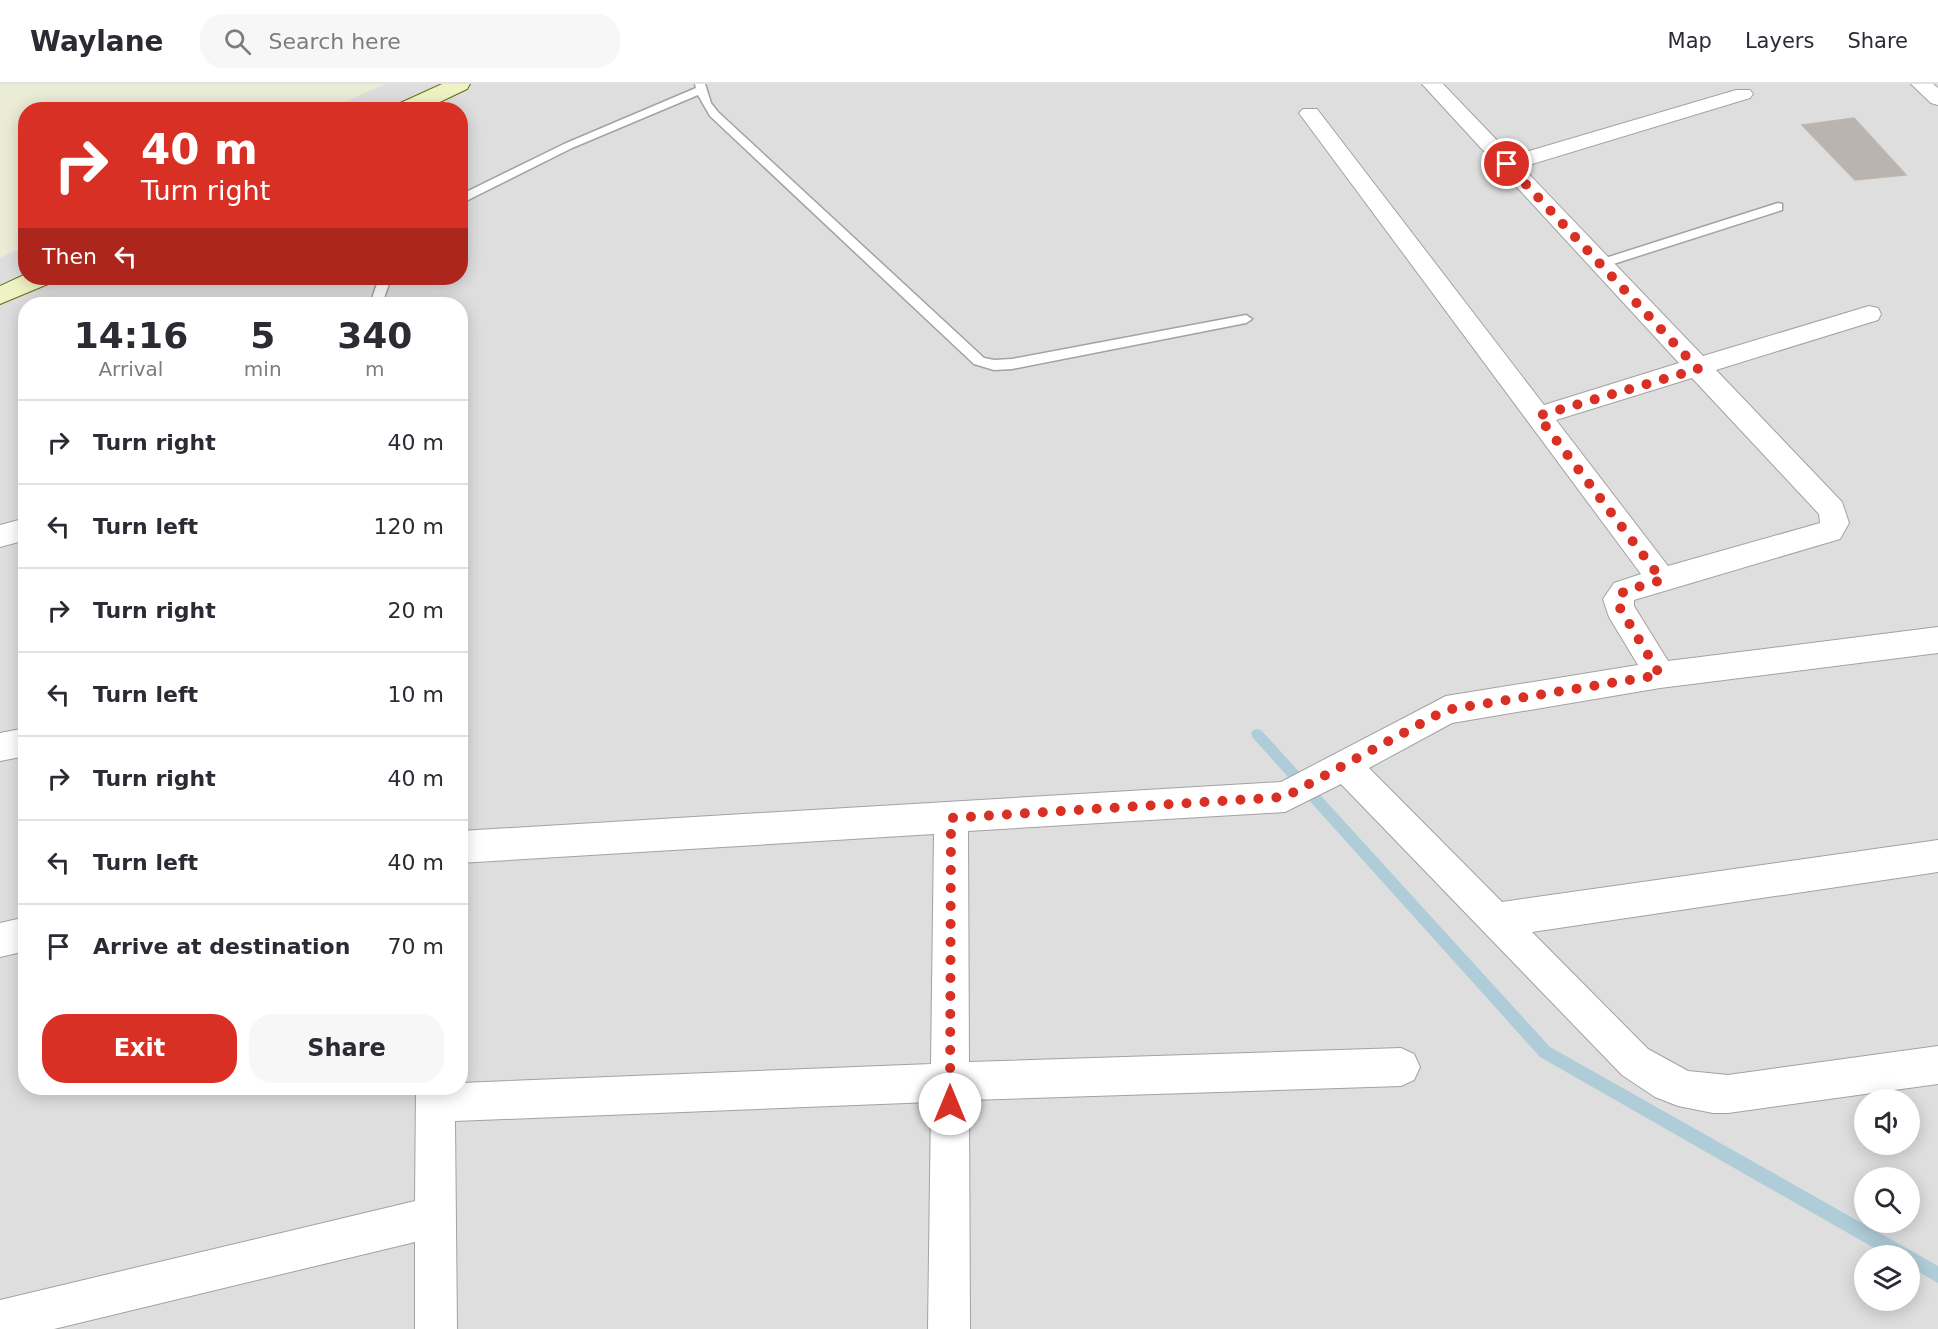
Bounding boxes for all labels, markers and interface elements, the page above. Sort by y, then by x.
search box [200,14,620,68]
text: Waylane [30,25,164,58]
icon: search [221,25,254,58]
text: Search here [269,29,401,54]
text: Map [1668,29,1712,53]
text: Layers [1745,29,1814,53]
text: Share [1847,29,1908,53]
text: 40 m [141,125,258,174]
icon: right [42,126,120,204]
pin [1481,138,1532,189]
icon: arrive [1490,147,1523,180]
text: Turn right [141,175,270,206]
icon: left [109,240,142,273]
text: Then [42,244,97,269]
text: 14:16 [74,315,188,356]
text: 5 [250,315,275,356]
text: 340 [337,315,412,356]
text: Arrival [98,357,163,381]
text: min [244,357,282,381]
text: m [365,357,385,381]
icon: right [42,426,75,459]
text: Turn right [93,430,216,455]
text: 40 m [388,430,444,455]
icon: left [42,510,75,543]
text: Turn left [93,514,198,539]
text: 120 m [374,514,444,539]
icon: right [42,594,75,627]
text: Turn right [93,598,216,623]
text: 20 m [388,598,444,623]
icon: left [42,678,75,711]
text: Turn left [93,682,198,707]
text: 10 m [388,682,444,707]
icon: right [42,762,75,795]
text: Turn right [93,766,216,791]
text: 40 m [388,766,444,791]
icon: left [42,846,75,879]
text: Turn left [93,850,198,875]
text: 40 m [388,850,444,875]
icon: arrive [42,930,75,963]
text: Arrive at destination [93,934,350,959]
text: 70 m [388,934,444,959]
button: Exit [42,1014,237,1083]
button: Share [249,1014,444,1083]
position arrow [918,1072,982,1136]
map controls [1854,1089,1920,1311]
button: sound [1854,1089,1920,1155]
button: search [1854,1167,1920,1233]
button: layers [1854,1245,1920,1311]

